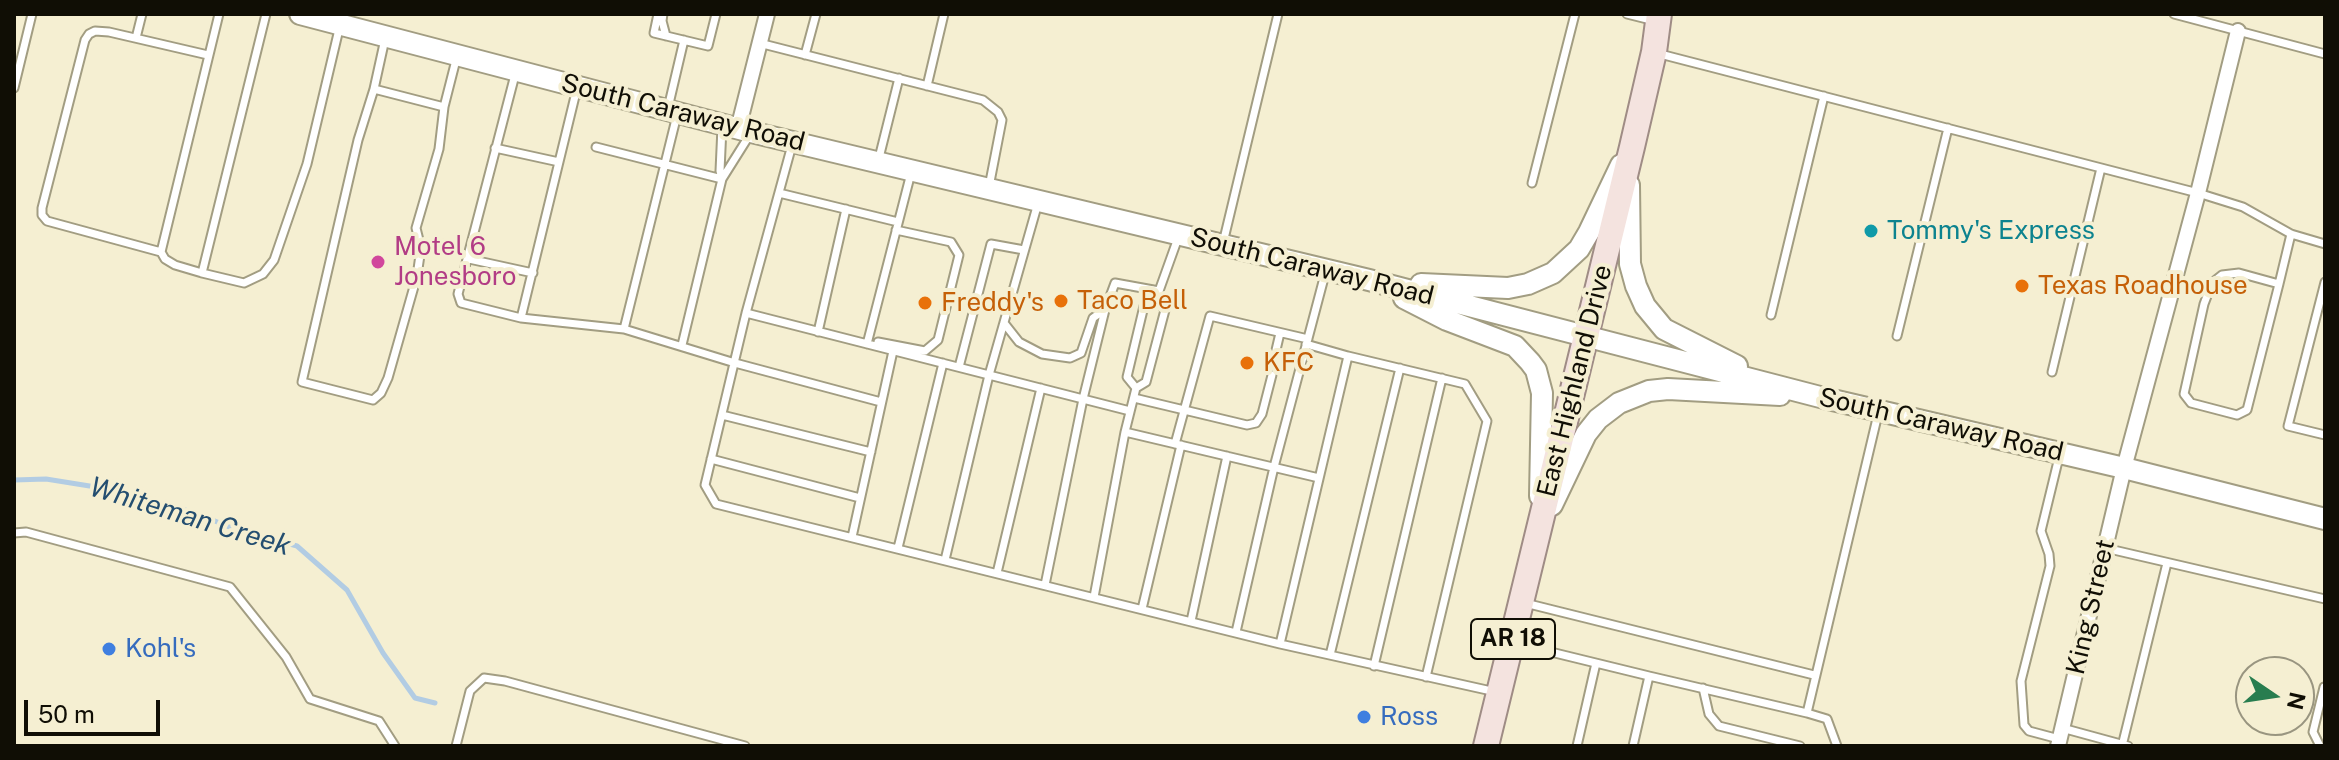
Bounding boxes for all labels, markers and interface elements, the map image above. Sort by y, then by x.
street label: South Caraway Road [558,68,808,158]
place label: Tommy's Express [1887,215,2095,247]
street label: South Caraway Road [1187,222,1437,312]
marker: Tommy's Express [1862,222,1880,240]
place label: Motel 6 Jonesboro [394,231,516,292]
marker: Motel 6 Jonesboro [369,253,387,271]
street label: East Highland Drive [1531,262,1619,500]
place label: Texas Roadhouse [2038,270,2248,302]
marker: Texas Roadhouse [2013,277,2031,295]
place label: Taco Bell [1077,285,1188,317]
place label: Freddy's [941,287,1044,319]
marker: Taco Bell [1052,292,1070,310]
marker: Freddy's [916,294,934,312]
place label: KFC [1263,347,1314,379]
marker: KFC [1238,354,1256,372]
street label: South Caraway Road [1816,382,2066,468]
water label: Whiteman Creek [85,470,295,564]
street label: King Street [2060,536,2122,678]
road number: AR 18 [1471,619,1555,659]
place label: Kohl's [125,633,196,665]
marker: Kohl's [100,640,118,658]
north arrow [2235,656,2315,736]
scale bar [28,684,164,734]
text: N [2282,690,2311,712]
text: 50 m [38,700,95,728]
place label: Ross [1380,701,1438,733]
marker: Ross [1355,708,1373,726]

